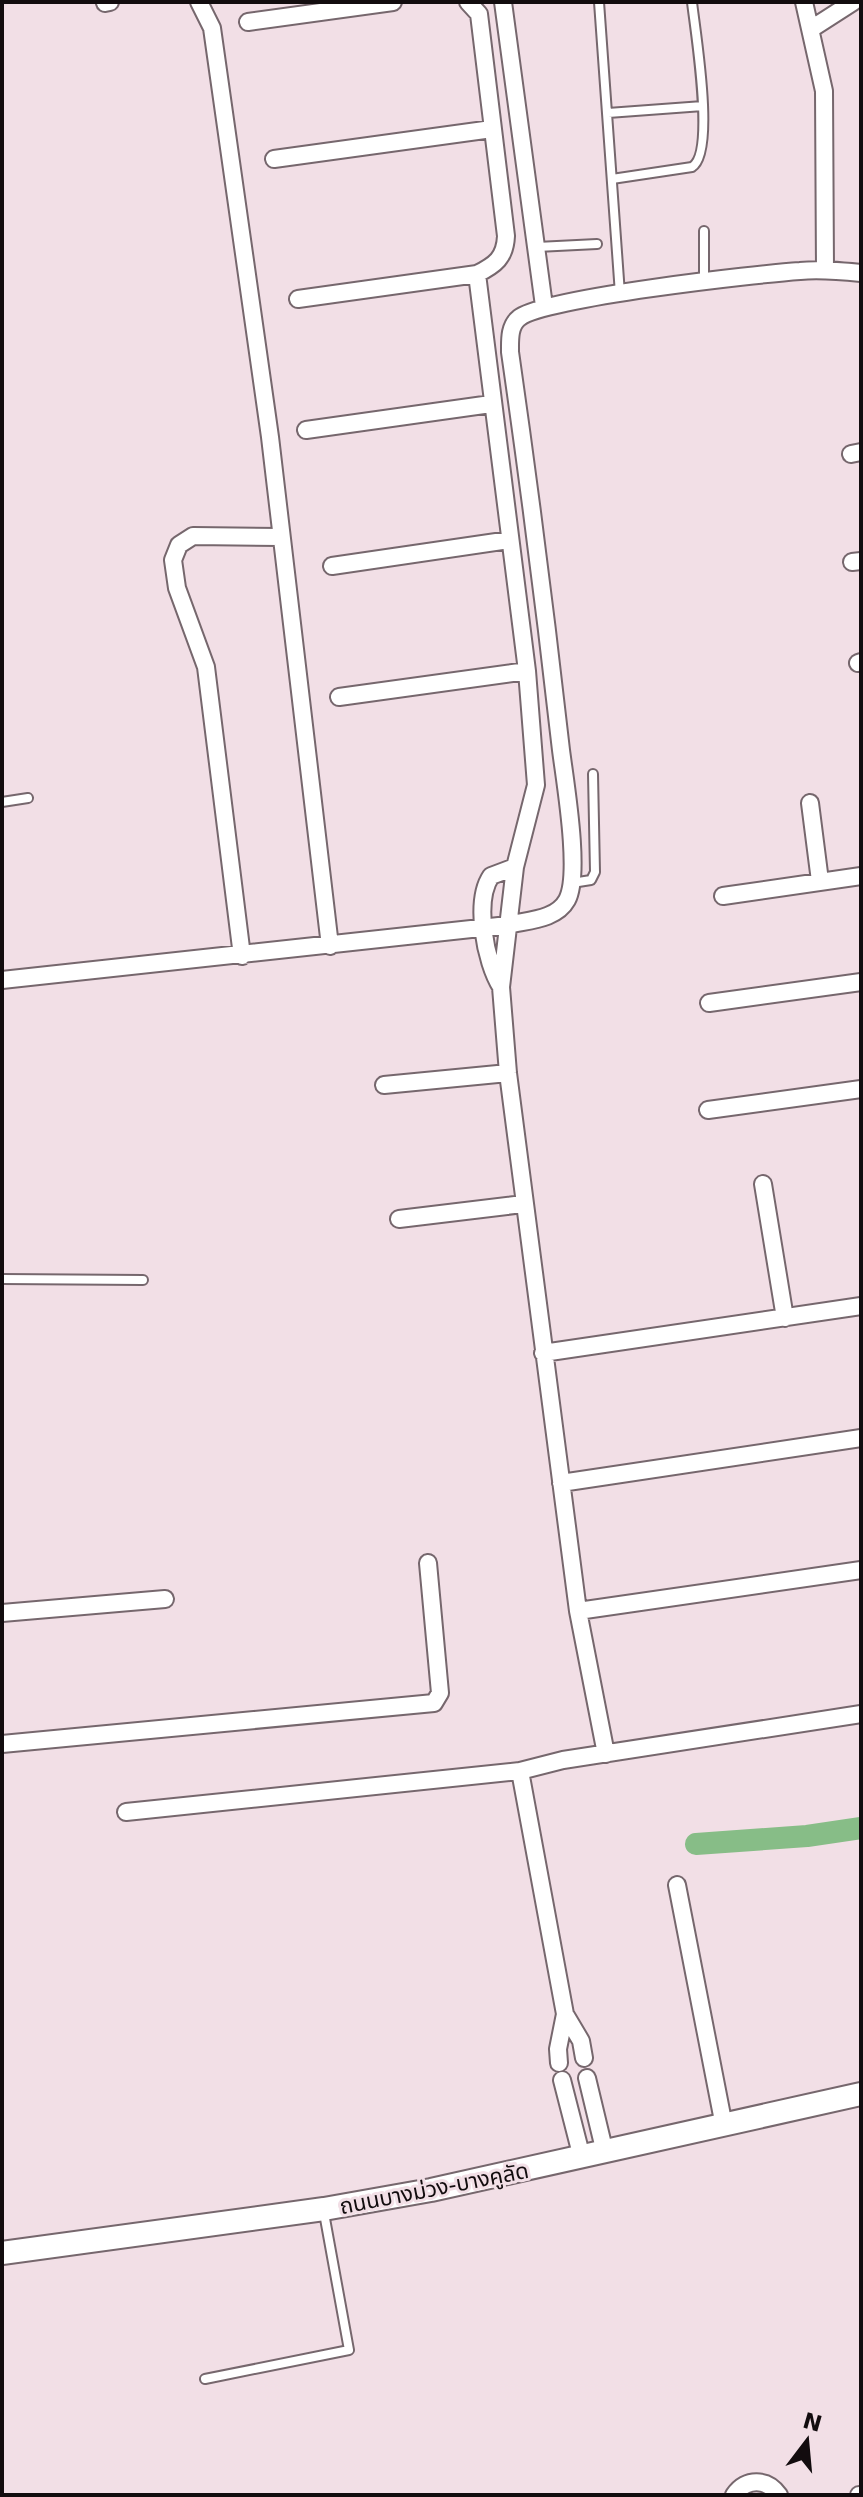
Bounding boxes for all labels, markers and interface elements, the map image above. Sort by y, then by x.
street label: ถนนบางม่วง-บางคูลัด [337,2158,531,2220]
north arrow [767,2401,847,2481]
text: N [800,2408,825,2437]

